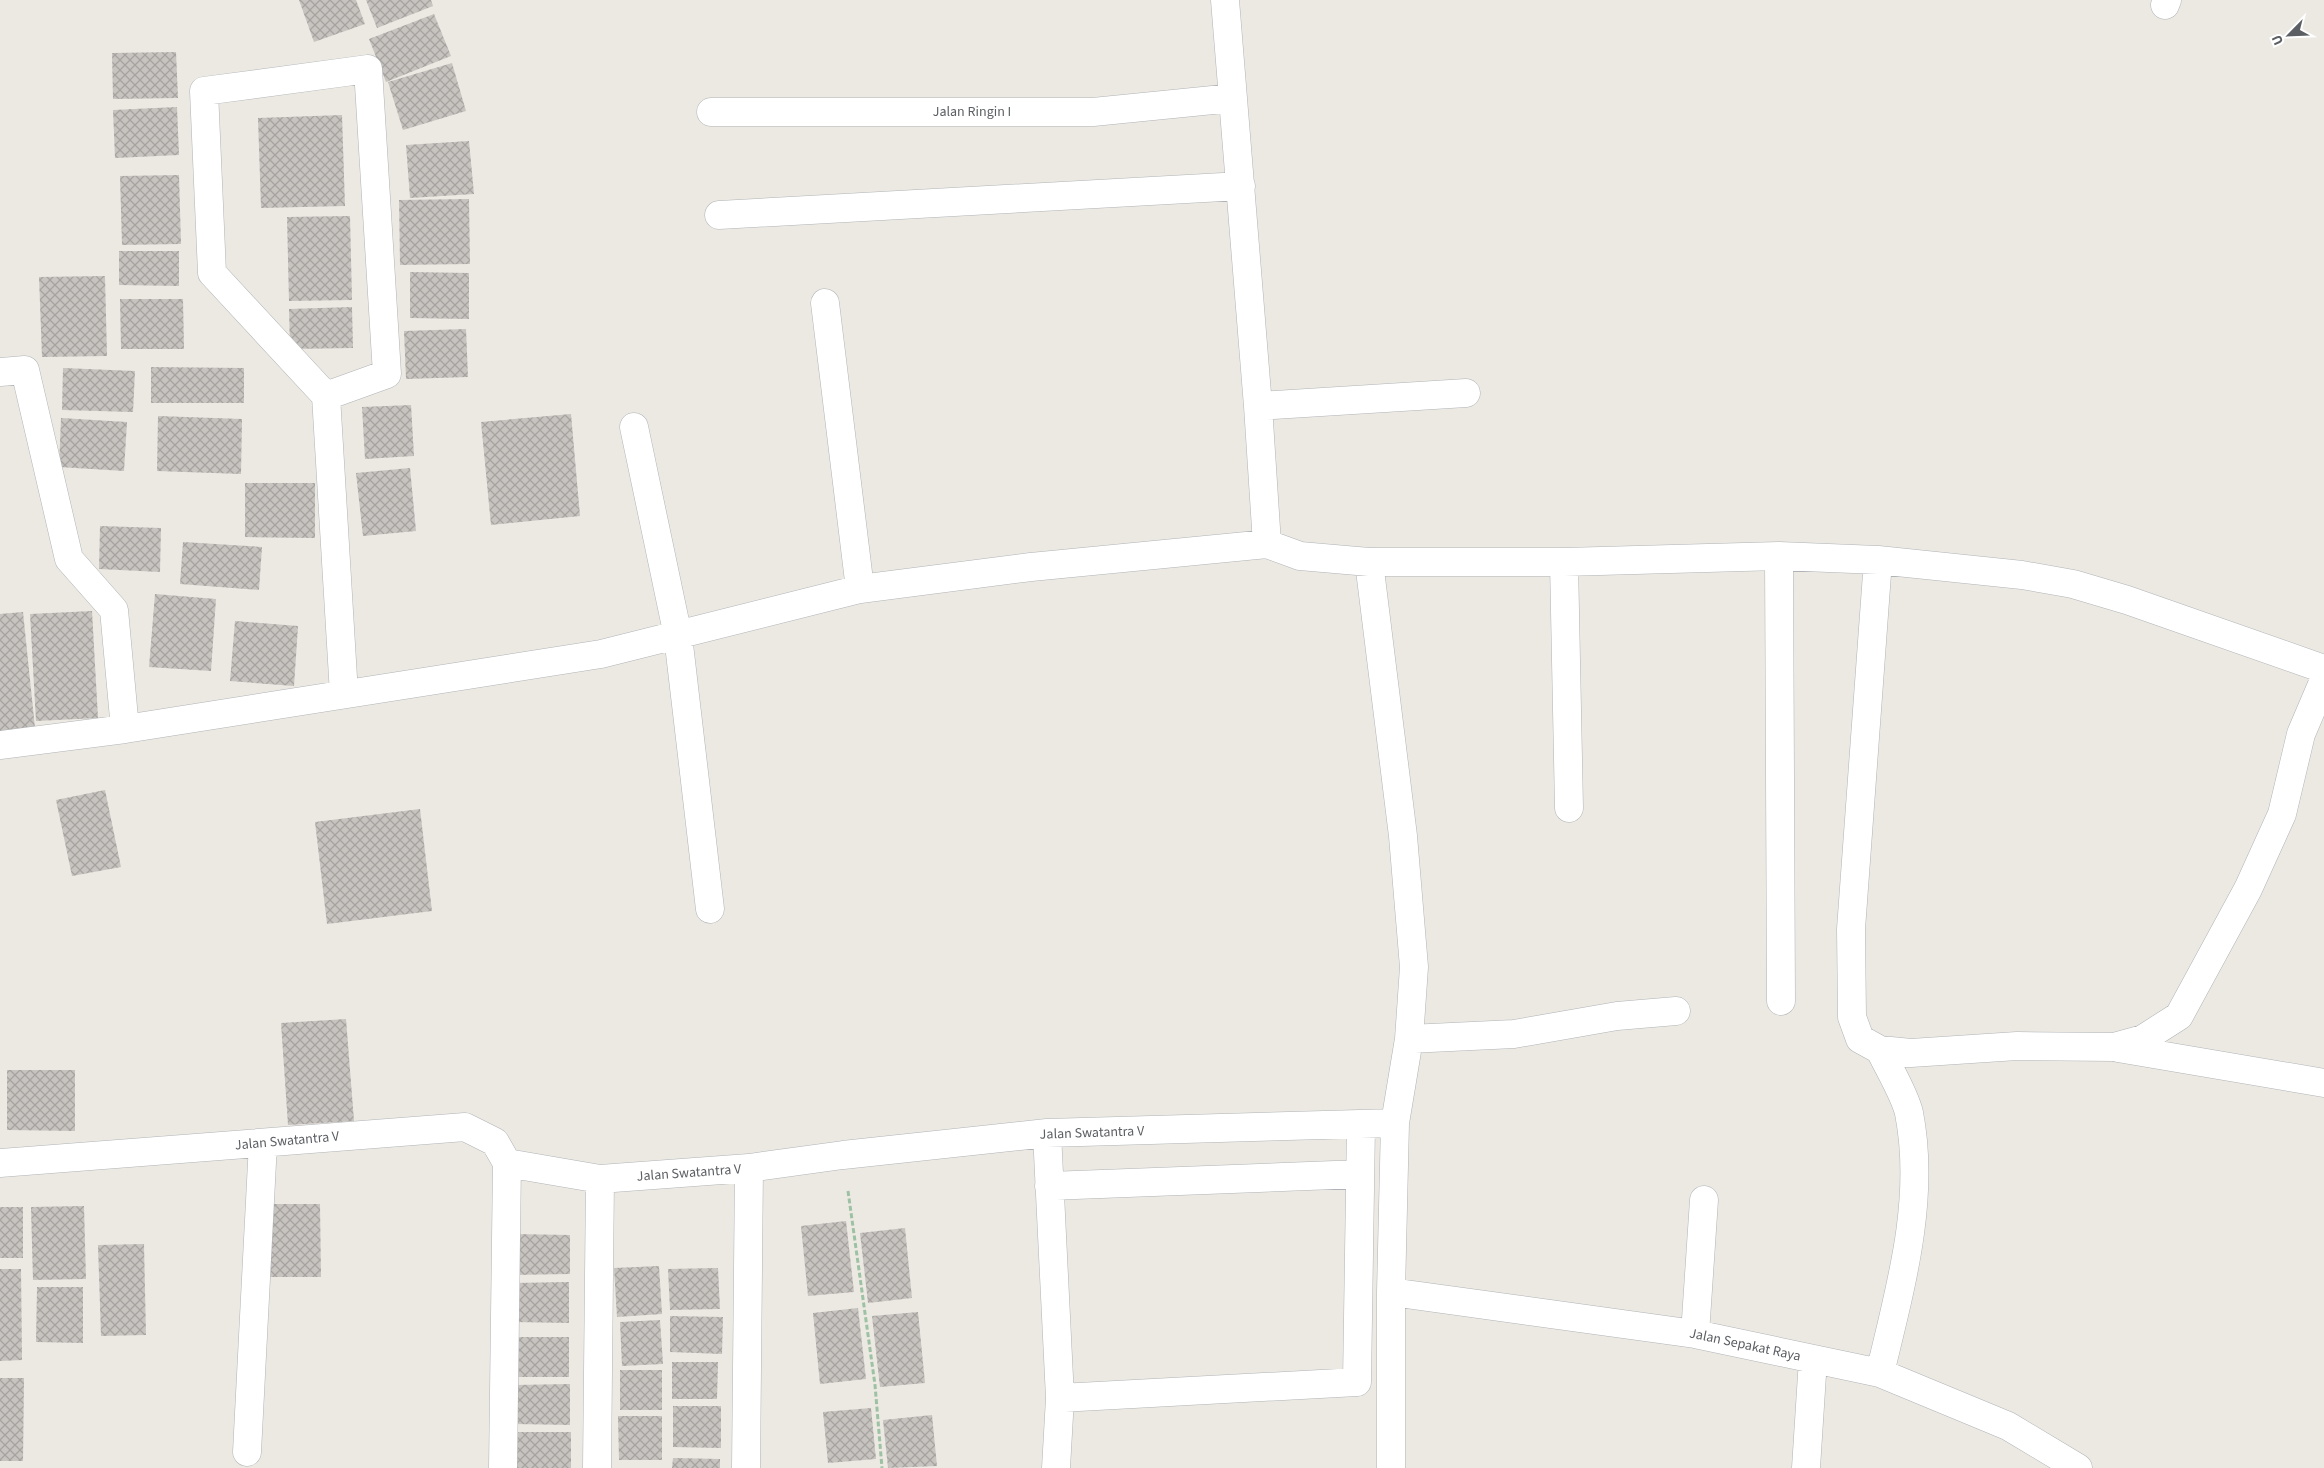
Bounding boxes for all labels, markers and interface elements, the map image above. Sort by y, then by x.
north arrow [2264,10,2314,60]
text: U [2267,32,2289,48]
street label: Jalan Ringin I [933,102,1011,122]
street label: Jalan Swatantra V [1039,1121,1145,1145]
street label: Jalan Swatantra V [234,1126,341,1156]
street label: Jalan Swatantra V [636,1159,743,1187]
street label: Jalan Sepakat Raya [1687,1323,1803,1367]

